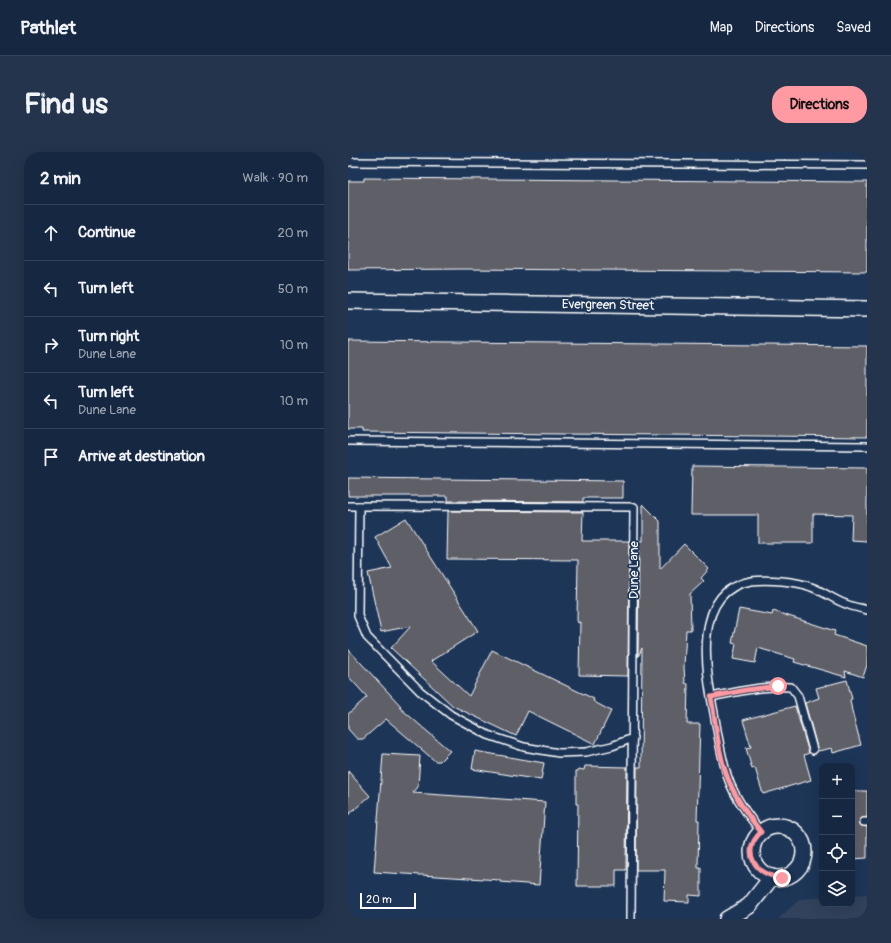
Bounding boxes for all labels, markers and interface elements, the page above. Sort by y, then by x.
text: Pathlet [20,16,76,40]
text: Map [710,19,733,36]
text: Directions [755,19,814,36]
text: Saved [836,19,871,36]
button: Directions [772,86,867,123]
text: Find us [24,87,108,122]
text: 2 min [40,168,81,189]
text: Walk · 90 m [243,170,308,186]
icon: ahead [40,222,62,244]
text: Continue [78,223,136,242]
text: 20 m [277,225,308,241]
icon: left [40,278,62,300]
text: Turn left [78,279,134,298]
text: 50 m [278,281,308,297]
street label: Evergreen Street [562,296,655,314]
text: Turn right [78,327,139,346]
icon: right [40,334,62,356]
text: 10 m [280,337,308,353]
text: Dune Lane [78,346,136,362]
text: Turn left [78,383,134,402]
icon: left [40,390,62,412]
text: 10 m [280,393,308,409]
text: Dune Lane [78,402,136,418]
icon: arrive [40,446,62,468]
text: Arrive at destination [78,447,205,466]
street label: Dune Lane [626,541,642,599]
route start [769,677,787,695]
map controls [819,763,855,907]
button: + [819,763,855,799]
button: − [819,799,855,835]
button: locate [819,835,855,871]
route end [773,869,791,887]
button: layers [819,871,855,907]
scale bar [360,891,416,910]
text: 20 m [366,893,392,906]

